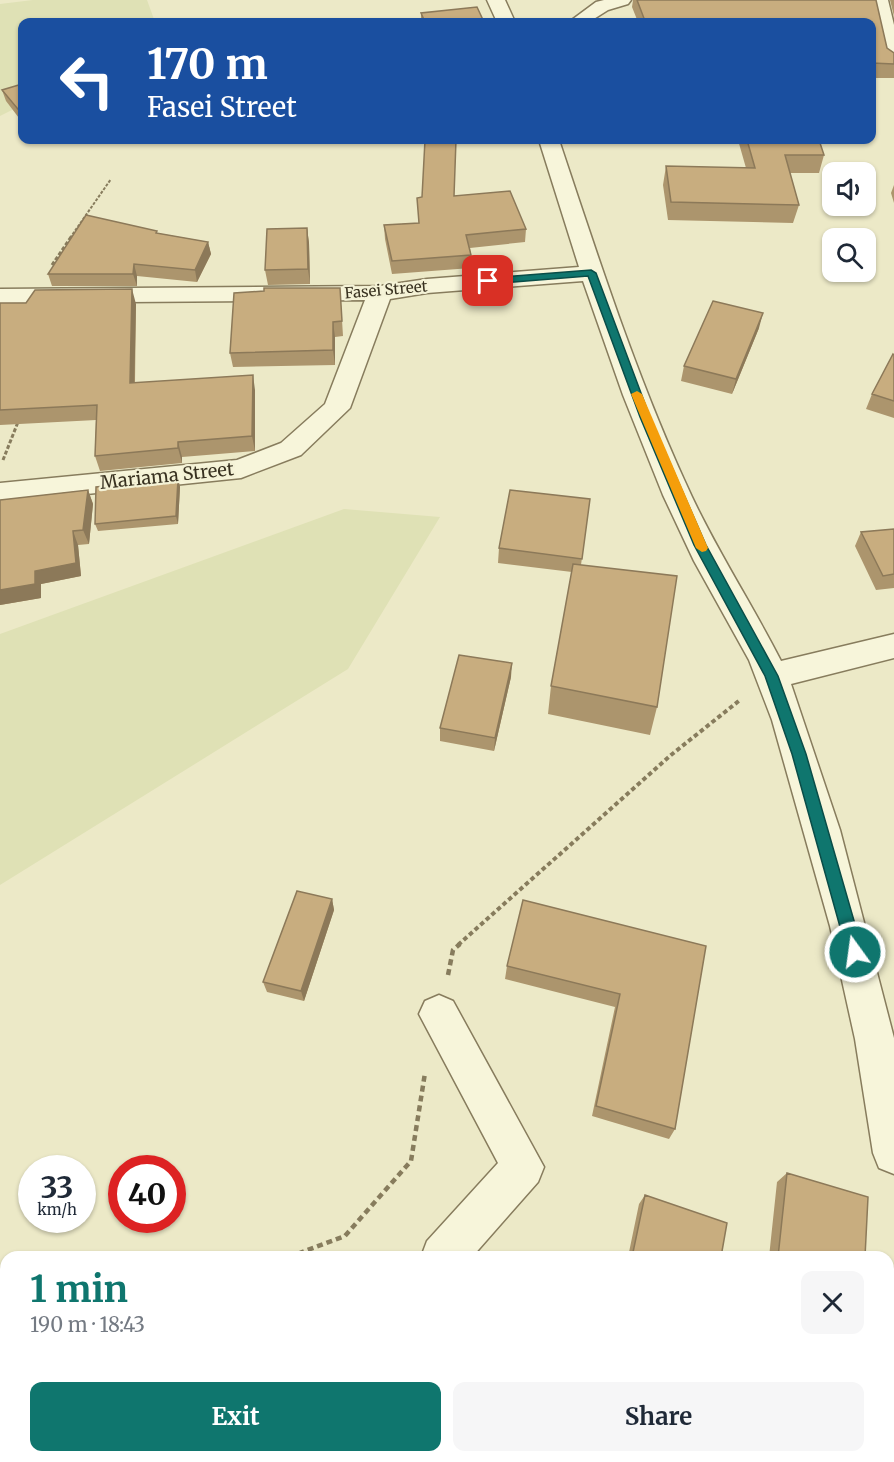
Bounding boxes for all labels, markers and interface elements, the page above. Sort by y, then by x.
text: 170 m [147,38,268,90]
icon: left [48,42,126,120]
text: Fasei Street [147,90,297,124]
map controls [822,162,876,282]
button: sound [822,162,876,216]
button: search [822,228,876,282]
pin [462,255,513,306]
icon: arrive [471,264,504,297]
street label: Fasei Street [344,276,428,303]
street label: Mariama Street [99,457,235,494]
position arrow [823,920,887,984]
speed limit sign: 40 [108,1155,186,1233]
text: 33 [40,1168,74,1206]
text: km/h [37,1200,77,1219]
text: 1 min [30,1267,128,1312]
button: close [801,1271,864,1334]
text: 190 m · 18:43 [30,1312,145,1337]
button: Exit [30,1382,441,1451]
button: Share [453,1382,864,1451]

